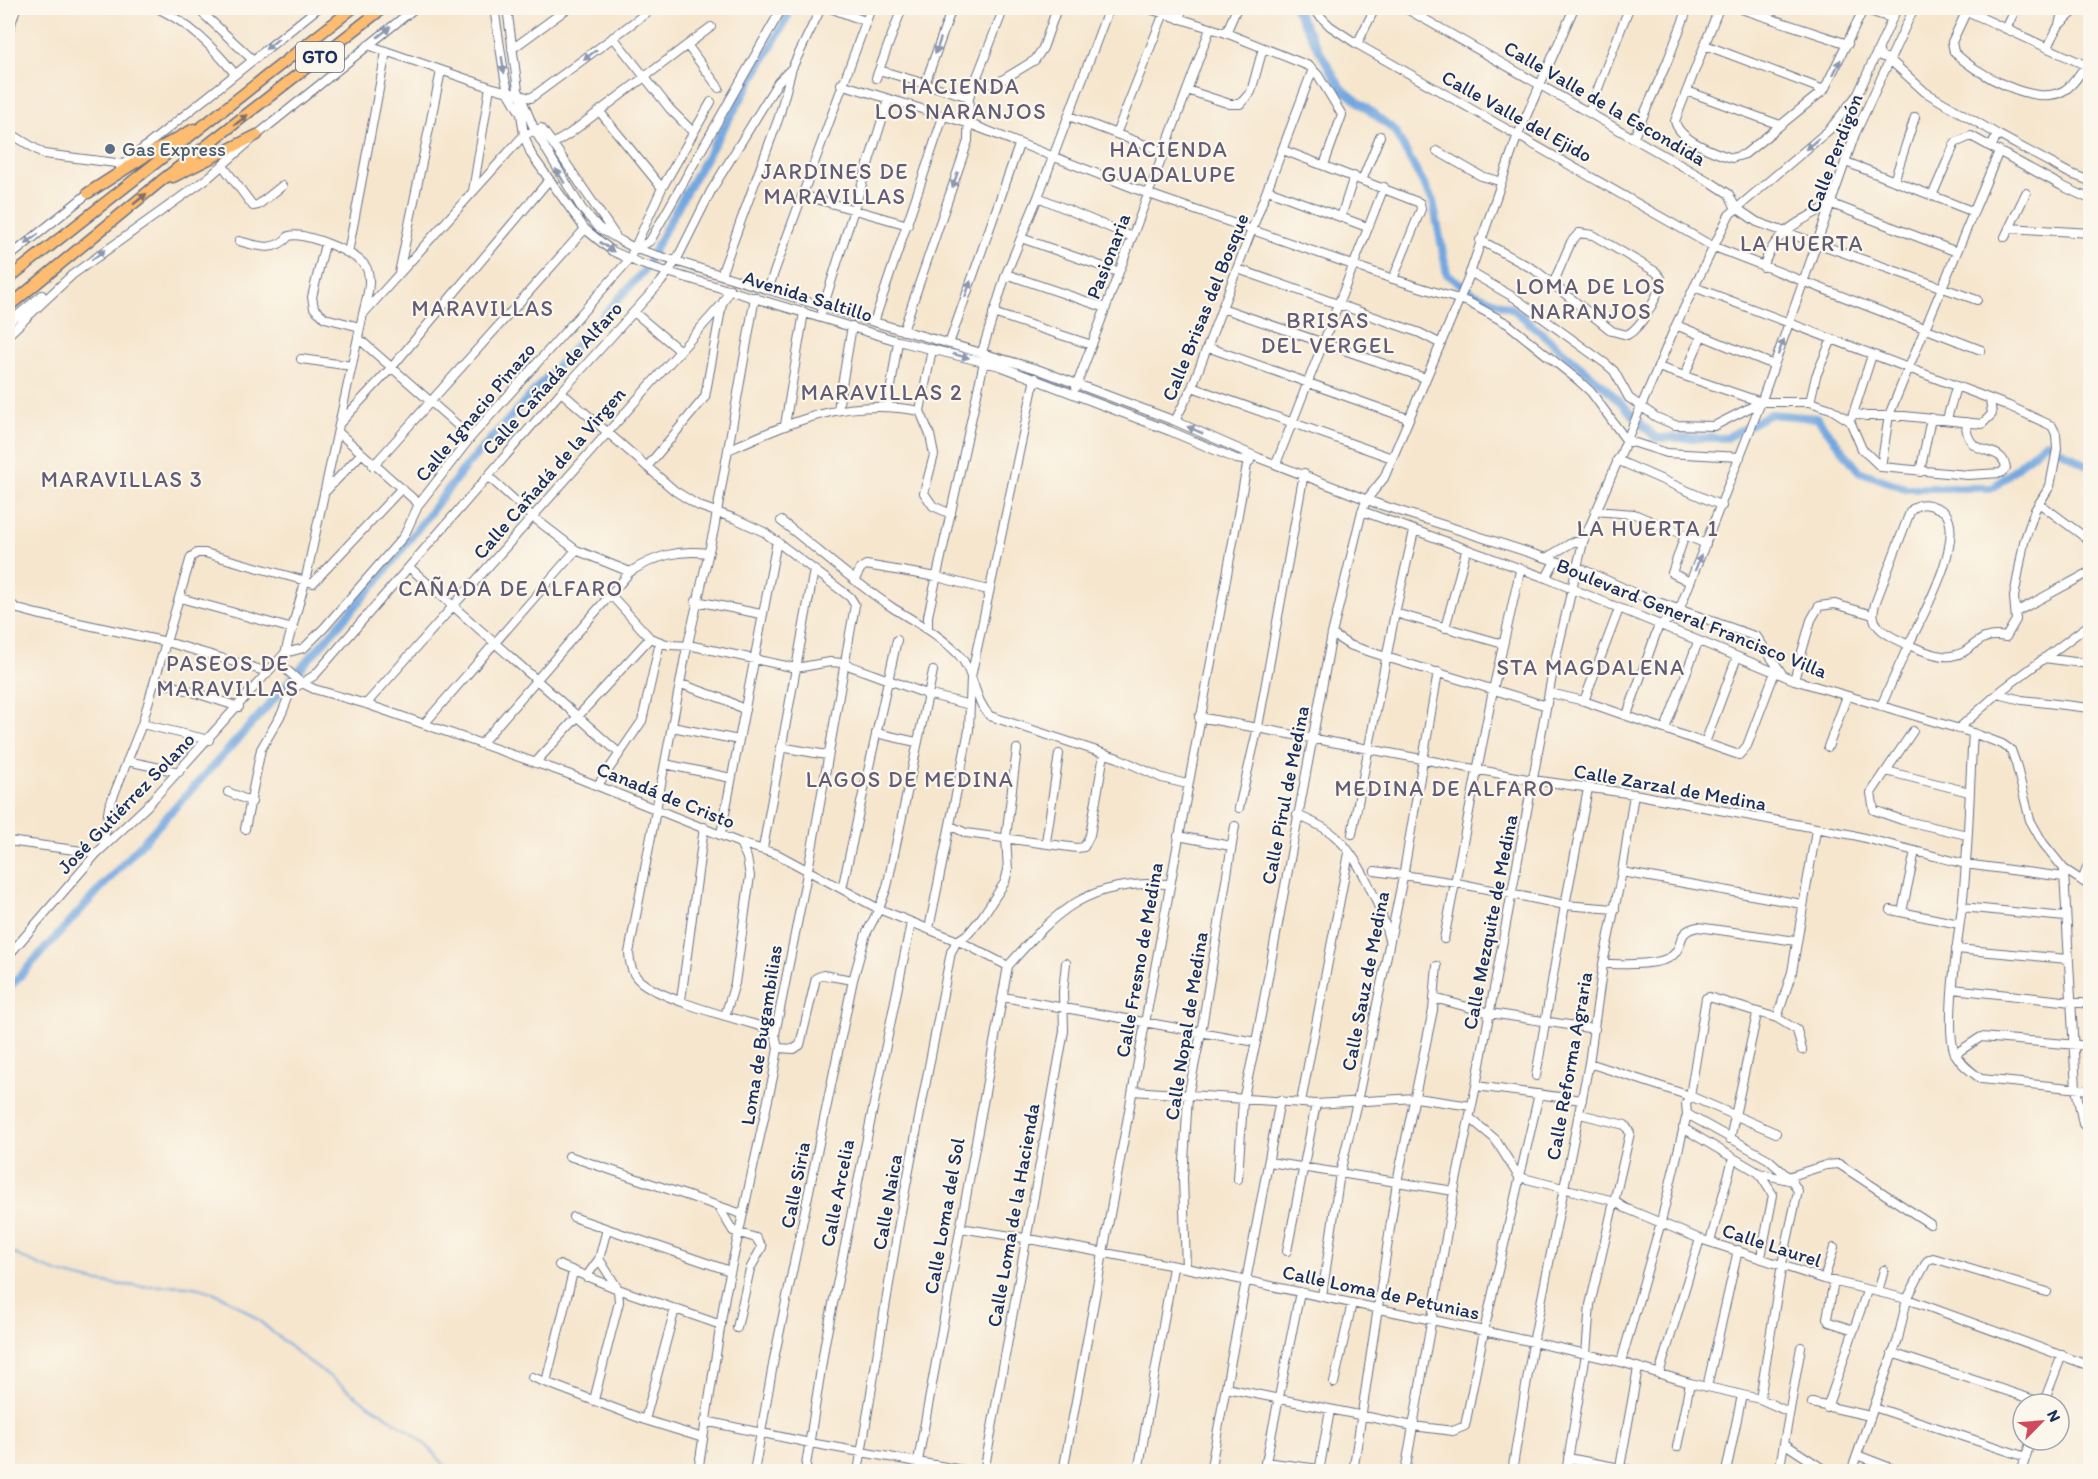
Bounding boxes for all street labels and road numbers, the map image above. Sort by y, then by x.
street label: Calle Valle de la Escondida [1500,35,1711,171]
road number: GTO [296,42,344,72]
street label: Calle Valle del Ejido [1438,65,1596,167]
street label: Calle Perdigón [1800,90,1868,216]
street label: Pasionaria [1081,209,1136,302]
street label: Calle Brisas del Bosque [1156,210,1254,404]
street label: Avenida Saltillo [740,265,876,327]
street label: Calle Cañadá de Alfaro [477,296,627,460]
street label: Calle Ignacio Pinazo [410,337,540,487]
street label: Calle Cañadá de la Virgen [468,382,630,564]
street label: Boulevard General Francisco Villa [1553,553,1831,684]
street label: Calle Pirul de Medina [1256,703,1314,886]
street label: José Gutiérrez Solano [52,727,200,879]
street label: Canadá de Cristo [593,756,739,834]
street label: Calle Zarzal de Medina [1572,758,1768,816]
street label: Calle Mezquite de Medina [1457,812,1523,1032]
street label: Calle Fresno de Medina [1110,860,1168,1059]
street label: Calle Sauz de Medina [1336,889,1394,1073]
street label: Calle Nopal de Medina [1159,930,1213,1122]
street label: Loma de Bugambilias [735,943,787,1127]
street label: Calle Reforma Agraria [1541,970,1597,1162]
street label: Calle Loma de la Hacienda [981,1101,1045,1329]
street label: Calle Loma del Sol [918,1136,970,1296]
street label: Calle Arcelia [815,1137,859,1249]
street label: Calle Siria [775,1139,815,1230]
street label: Calle Naica [867,1152,907,1252]
street label: Calle Laurel [1719,1218,1825,1272]
street label: Calle Loma de Petunias [1280,1259,1482,1325]

